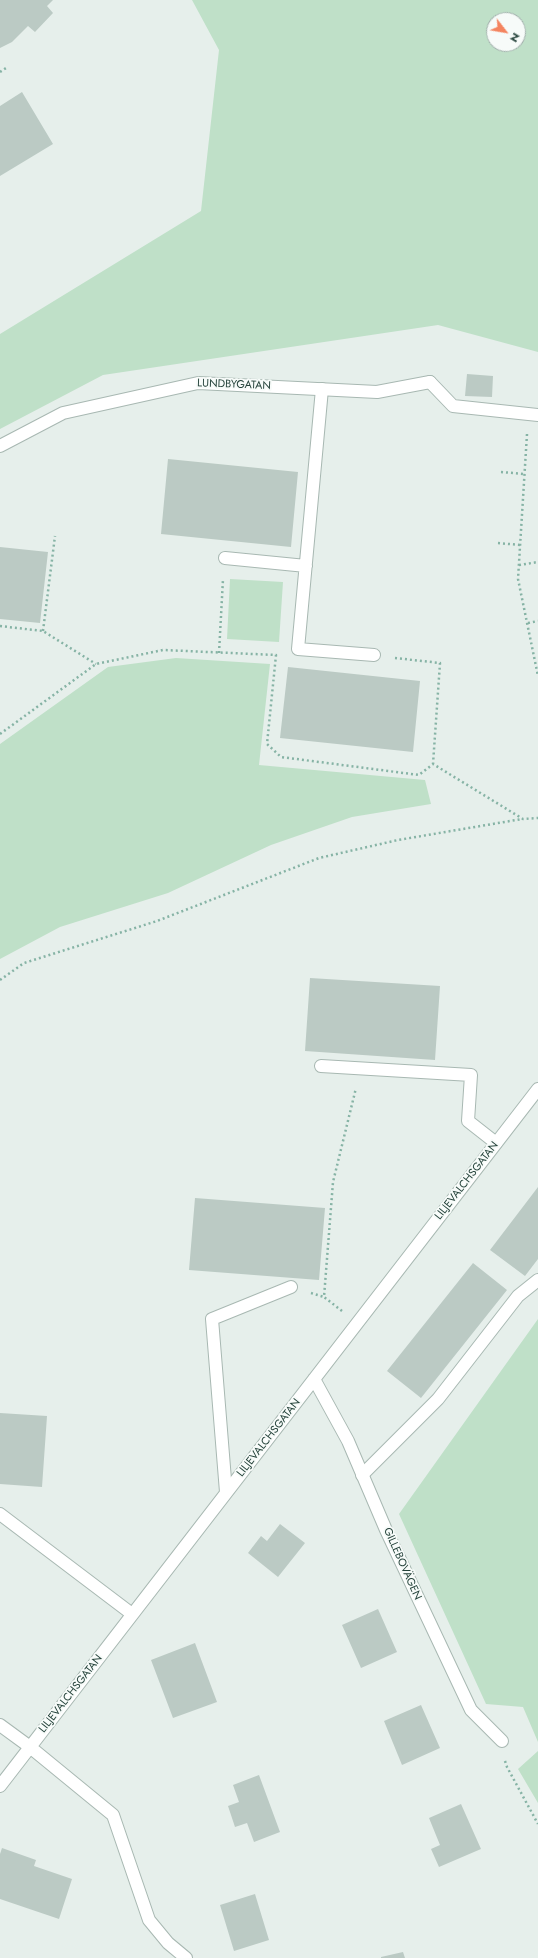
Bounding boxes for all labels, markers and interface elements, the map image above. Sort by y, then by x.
north arrow [486,12,526,52]
text: N [506,30,525,46]
street label: LUNDBYGATAN [197,377,271,393]
street label: LILJEVALCHSGATAN [432,1139,502,1223]
street label: LILJEVALCHSGATAN [234,1396,304,1480]
street label: GILLEBOVÄGEN [380,1526,424,1602]
street label: LILJEVALCHSGATAN [36,1652,106,1736]

